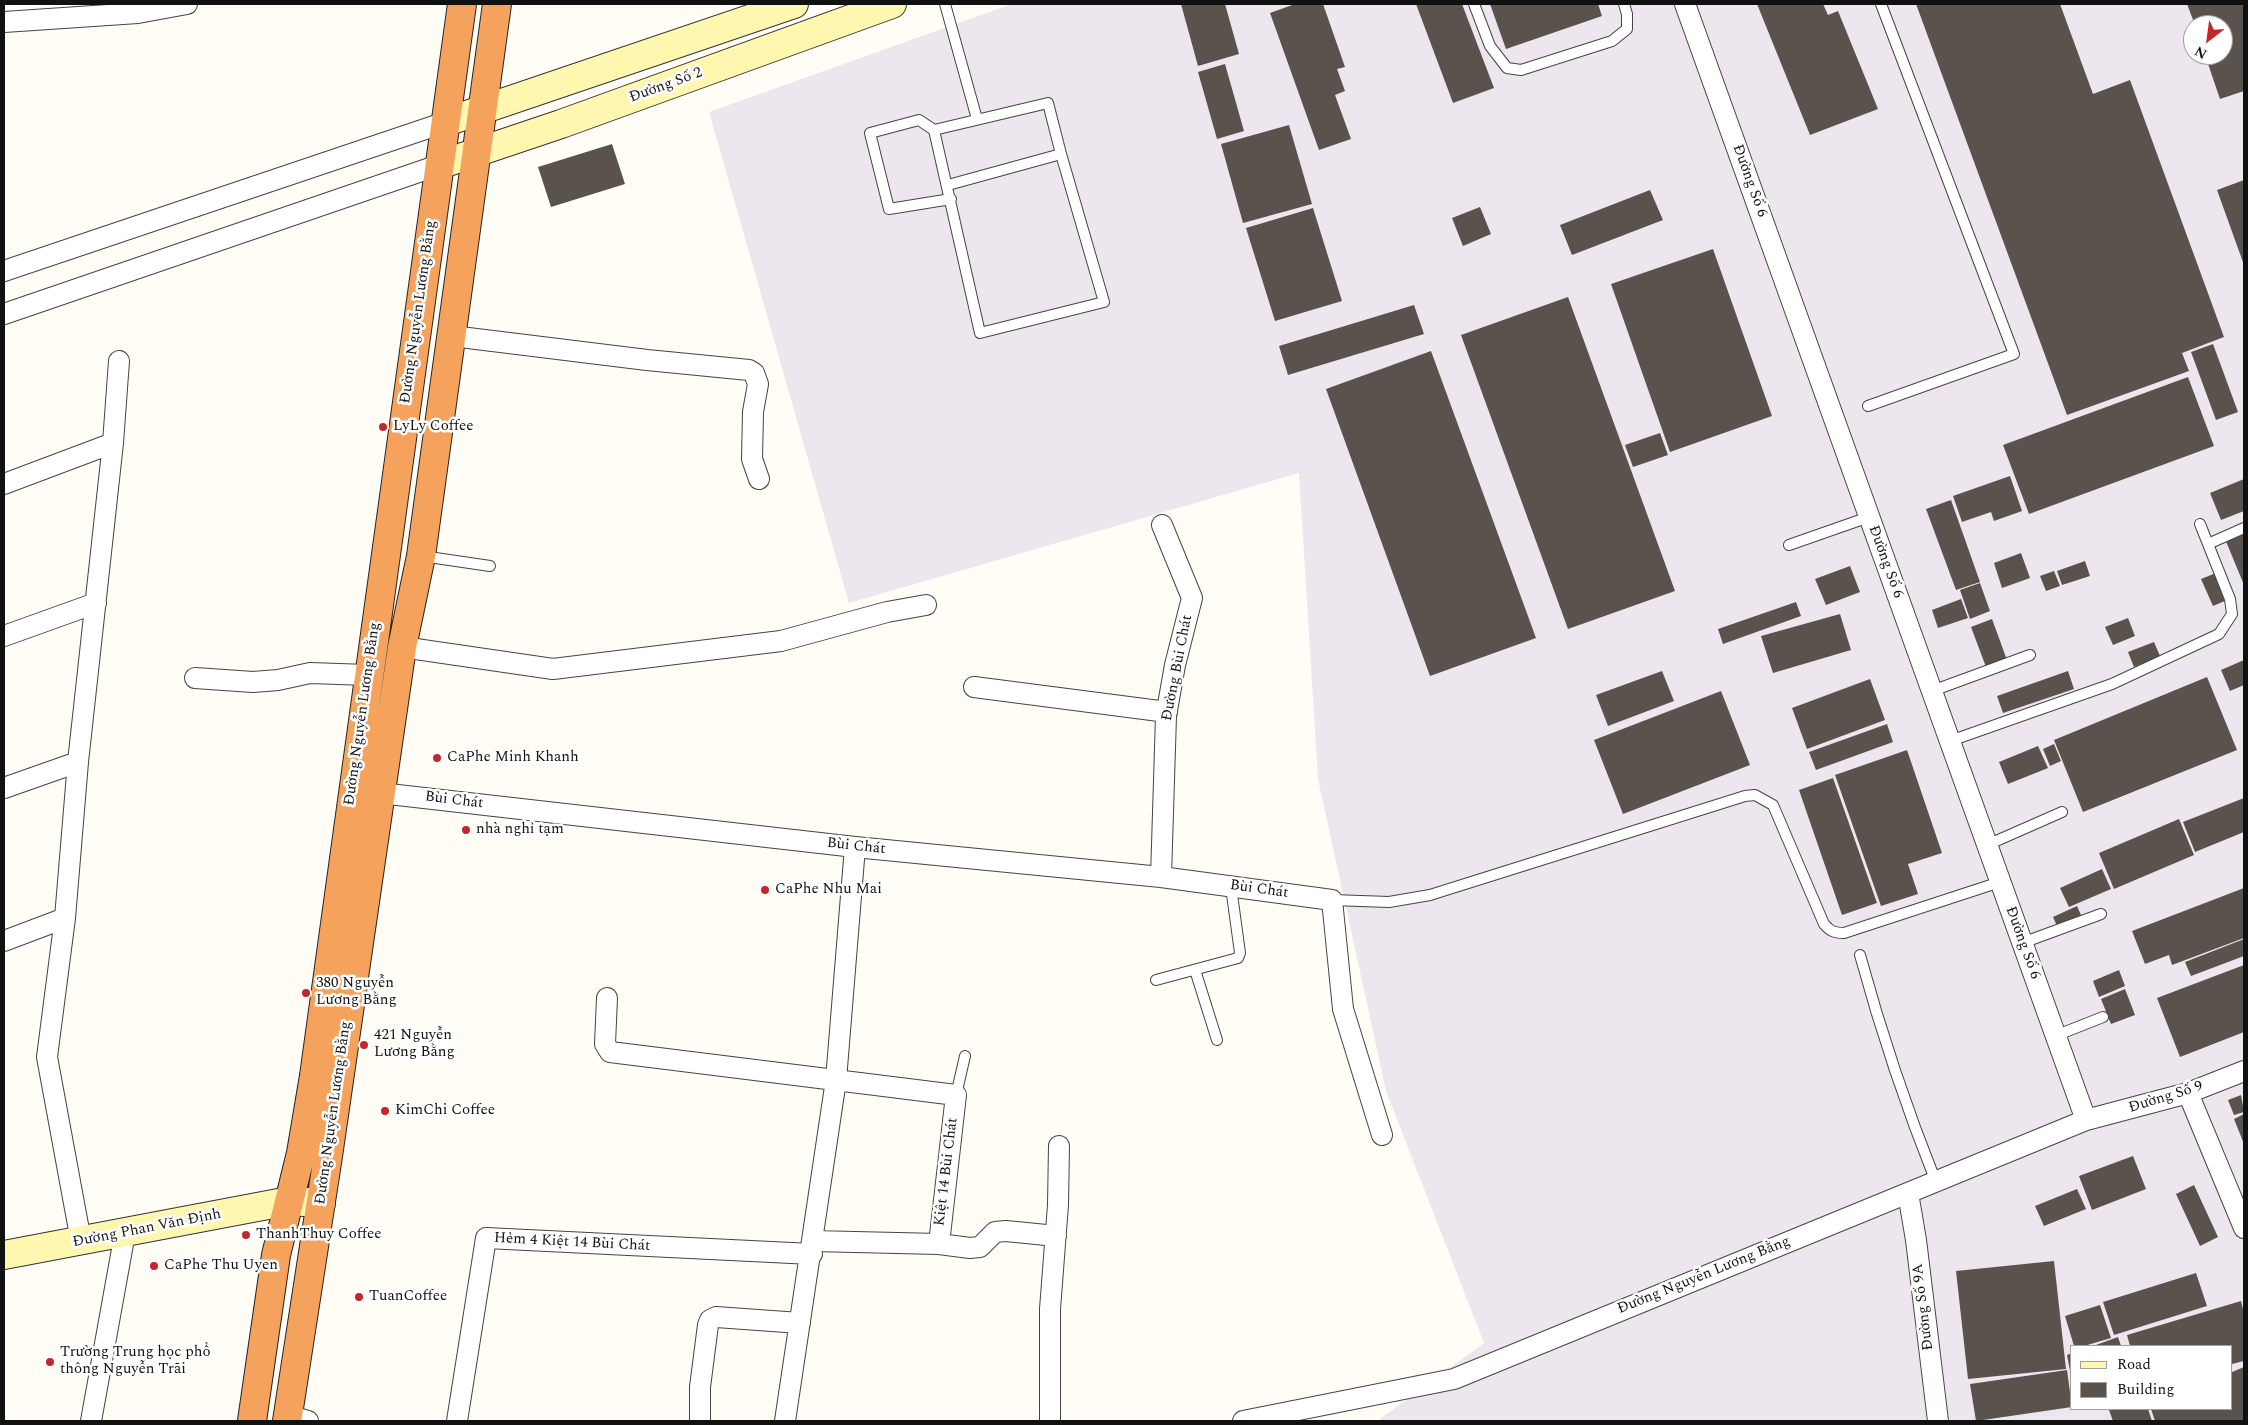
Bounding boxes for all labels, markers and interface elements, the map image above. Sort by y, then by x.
north arrow [2183,15,2233,65]
text: N [2191,41,2211,65]
street label: Đường Số 2 [627,64,705,108]
street label: Đường Số 6 [1727,142,1771,220]
street label: Đường Nguyễn Lương Bằng [397,219,441,405]
place label: LyLy Coffee [393,418,474,436]
marker: LyLy Coffee [377,421,389,433]
street label: Đường Số 6 [1863,523,1907,601]
street label: Đường Bùi Chát [1159,613,1197,723]
street label: Đường Nguyễn Lương Bằng [341,621,385,807]
place label: CaPhe Minh Khanh [447,749,579,767]
marker: CaPhe Minh Khanh [431,752,443,764]
street label: Bùi Chát [424,788,484,814]
place label: nhà nghỉ tạm [476,821,564,839]
marker: nhà nghỉ tạm [460,824,472,836]
street label: Bùi Chát [826,835,886,859]
street label: Bùi Chát [1229,877,1289,903]
place label: CaPhe Nhu Mai [775,881,882,899]
marker: CaPhe Nhu Mai [759,884,771,896]
street label: Đường Số 6 [2000,904,2044,982]
place label: 380 Nguyễn Lương Bằng [316,975,397,1010]
marker: 380 Nguyễn Lương Bằng [300,987,312,999]
street label: Đường Nguyễn Lương Bằng [312,1020,356,1206]
place label: 421 Nguyễn Lương Bằng [374,1027,455,1062]
marker: 421 Nguyễn Lương Bằng [358,1039,370,1051]
street label: Đường Số 9 [2127,1078,2205,1118]
place label: KimChi Coffee [395,1102,495,1120]
marker: KimChi Coffee [379,1105,391,1117]
street label: Kiệt 14 Bùi Chát [931,1117,963,1227]
street label: Đường Phan Văn Định [71,1206,223,1252]
place label: ThanhThuy Coffee [256,1226,382,1244]
marker: ThanhThuy Coffee [240,1229,252,1241]
street label: Hẻm 4 Kiệt 14 Bùi Chát [493,1230,651,1256]
street label: Đường Nguyễn Lương Bằng [1615,1233,1793,1319]
place label: CaPhe Thu Uyen [164,1257,278,1275]
marker: CaPhe Thu Uyen [148,1260,160,1272]
street label: Đường Số 9A [1910,1262,1938,1352]
place label: TuanCoffee [369,1288,447,1306]
marker: TuanCoffee [353,1291,365,1303]
place label: Trường Trung học phổ thông Nguyễn Trãi [60,1344,211,1379]
legend [2070,1345,2233,1410]
text: Road [2117,1353,2151,1376]
marker: Trường Trung học phổ thông Nguyễn Trãi [44,1356,56,1368]
text: Building [2117,1378,2174,1401]

